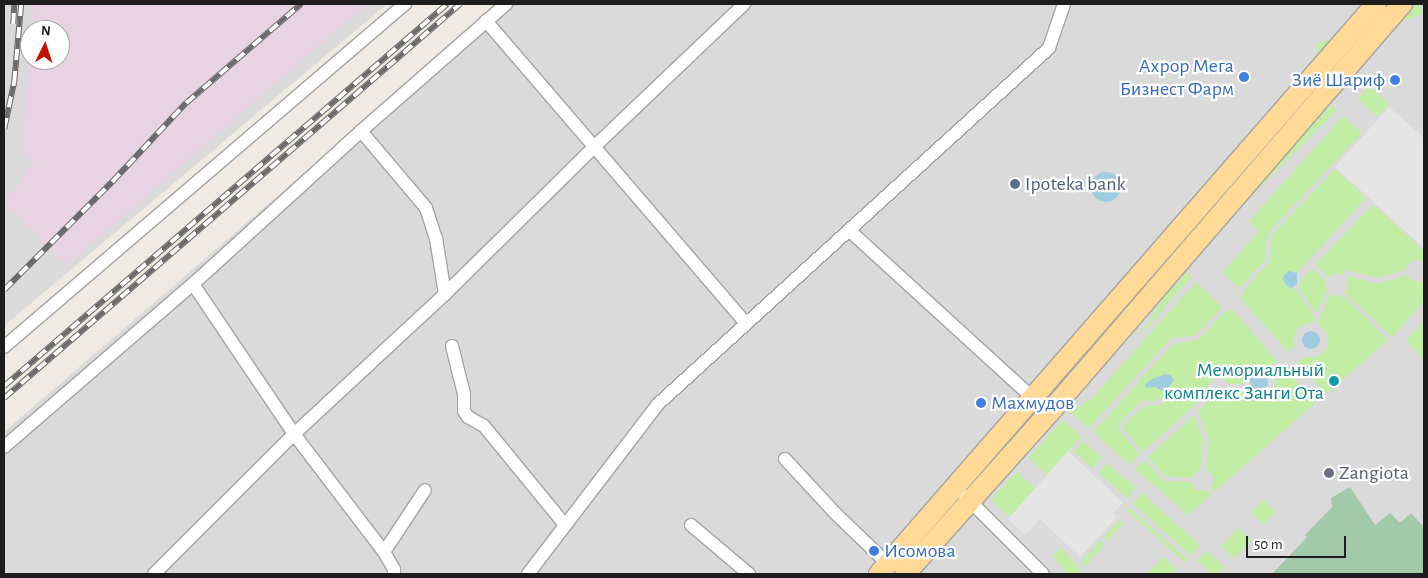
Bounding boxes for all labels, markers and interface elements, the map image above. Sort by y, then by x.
north arrow [20,20,70,70]
text: N [41,24,51,38]
place label: Ахрор Мега Бизнест Фарм [1120,54,1234,101]
place label: Зиё Шариф [1292,68,1385,92]
marker: Ахрор Мега Бизнест Фарм [1238,71,1250,83]
marker: Зиё Шариф [1389,74,1401,86]
place label: Ipoteka bank [1025,172,1126,196]
marker: Ipoteka bank [1009,178,1021,190]
place label: Мемориальный комплекс Занги Ота [1164,358,1324,405]
marker: Мемориальный комплекс Занги Ота [1328,375,1340,387]
place label: Махмудов [991,391,1074,415]
marker: Махмудов [975,397,987,409]
place label: Zangiota [1339,461,1409,485]
marker: Zangiota [1323,467,1335,479]
scale bar [1248,526,1348,558]
text: 50 m [1254,537,1283,552]
place label: Исомова [884,539,956,563]
marker: Исомова [868,545,880,557]

